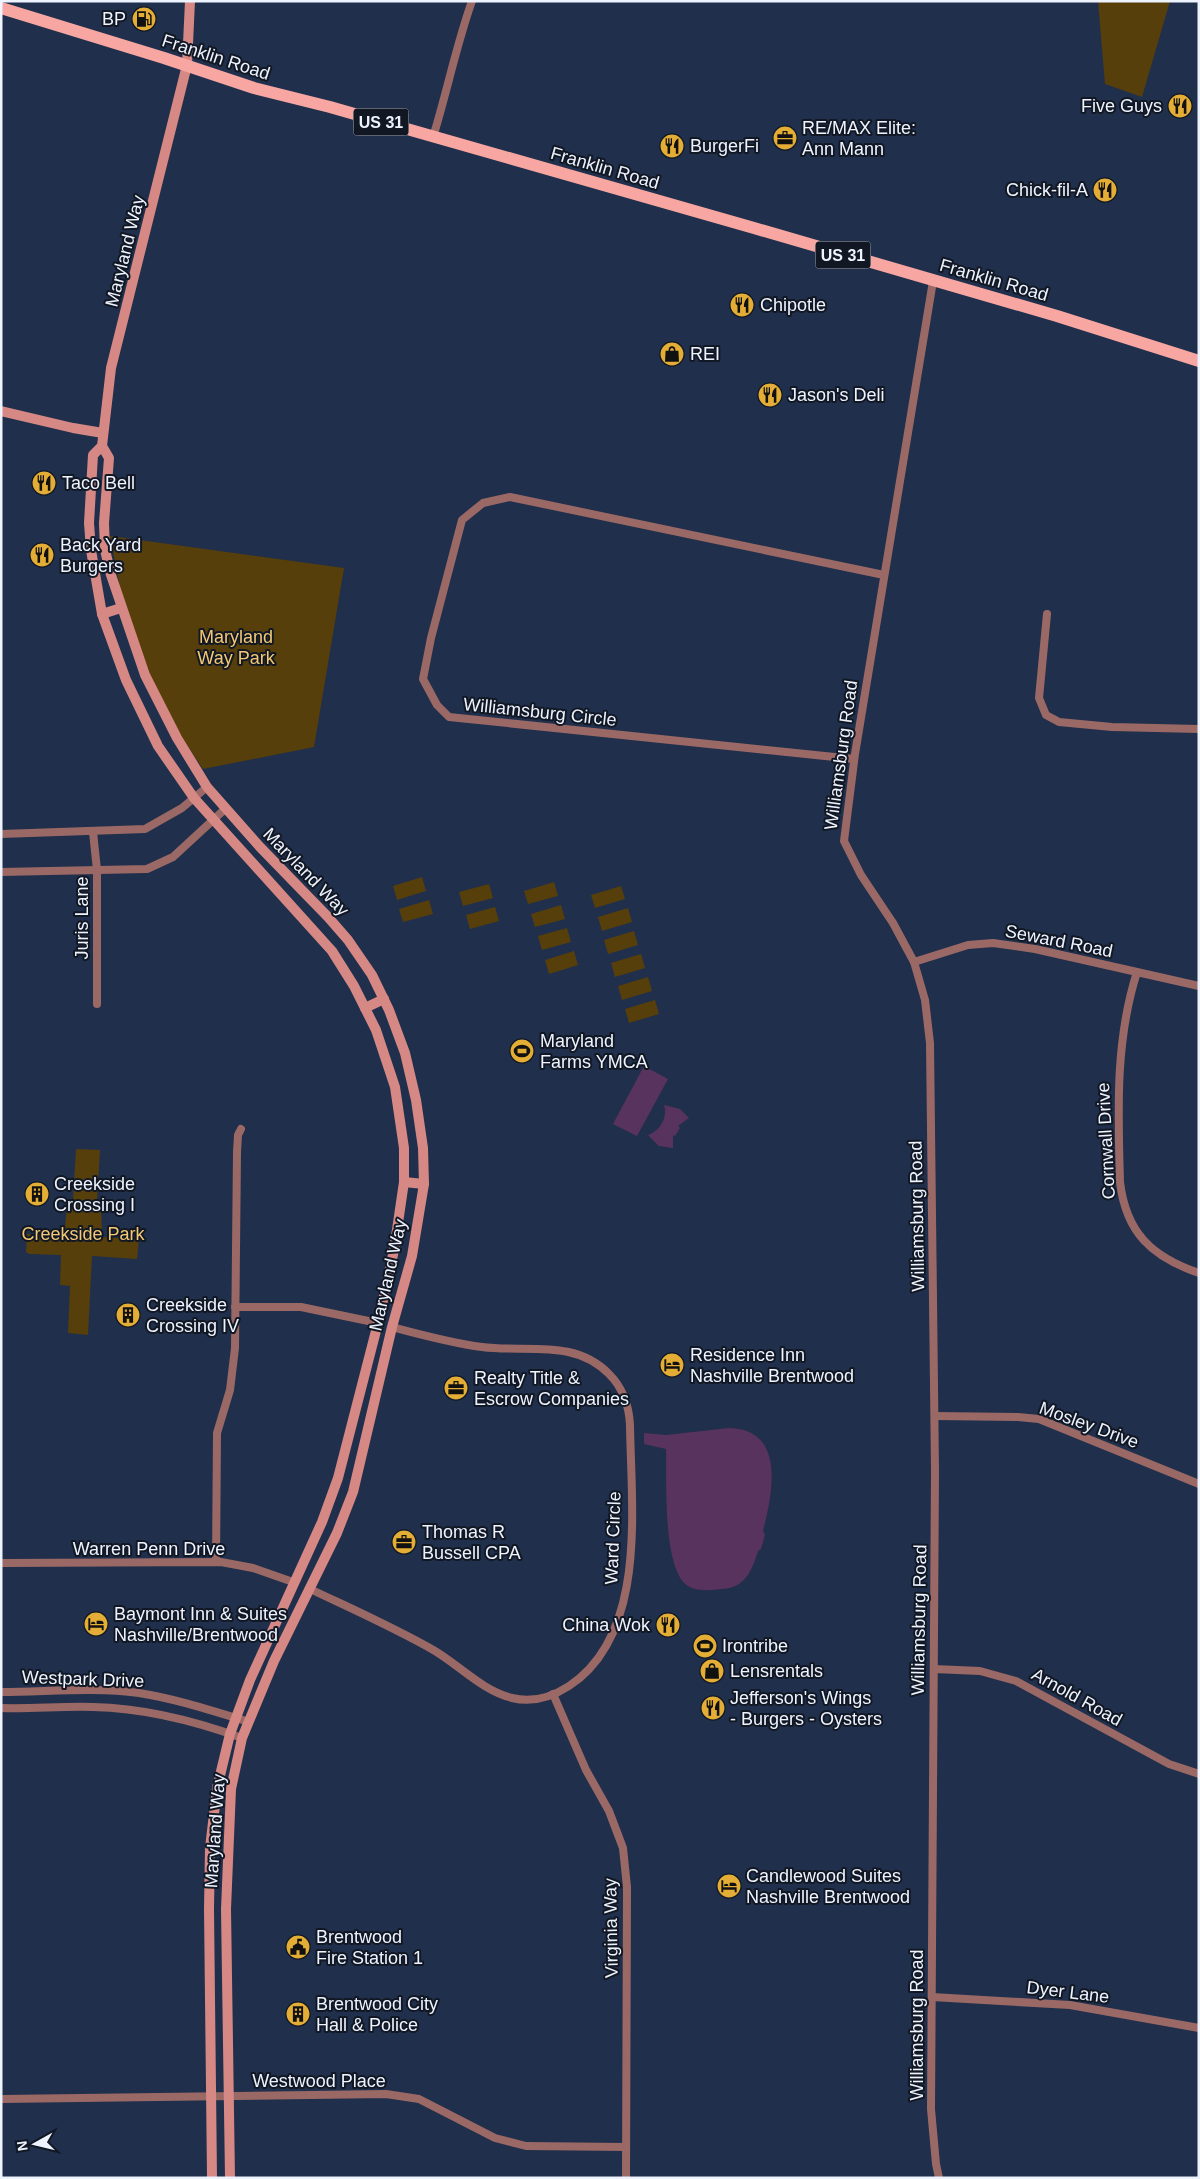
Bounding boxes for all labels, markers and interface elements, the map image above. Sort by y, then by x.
fuel station icon: BP [131,6,157,32]
place label: BP [102,9,126,29]
street label: Franklin Road [160,30,272,84]
restaurant icon: Five Guys [1167,93,1193,119]
place label: Five Guys [1081,96,1162,116]
road number: US 31 [354,108,408,136]
place label: RE/MAX Elite: Ann Mann [802,118,916,159]
office icon: RE/MAX Elite: Ann Mann [772,125,798,151]
restaurant icon: BurgerFi [659,133,685,159]
place label: BurgerFi [690,136,759,156]
street label: Franklin Road [548,143,662,193]
restaurant icon: Chick-fil-A [1092,177,1118,203]
place label: Chick-fil-A [1006,180,1088,200]
street label: Maryland Way [101,193,149,309]
road number: US 31 [816,242,870,268]
street label: Franklin Road [937,255,1051,305]
restaurant icon: Chipotle [729,292,755,318]
place label: Chipotle [760,295,826,315]
shop icon: REI [659,341,685,367]
place label: REI [690,344,720,364]
restaurant icon: Jason's Deli [757,382,783,408]
place label: Jason's Deli [788,385,884,405]
restaurant icon: Taco Bell [31,470,57,496]
place label: Taco Bell [62,473,135,493]
place label: Back Yard Burgers [60,535,141,576]
restaurant icon: Back Yard Burgers [29,542,55,568]
park label: Maryland Way Park [197,627,276,668]
street label: Williamsburg Road [821,679,861,831]
street label: Williamsburg Circle [462,694,618,730]
street label: Maryland Way [259,824,353,920]
street label: Juris Lane [72,876,92,960]
street label: Seward Road [1004,921,1114,961]
place label: Maryland Farms YMCA [540,1031,648,1072]
sports icon: Maryland Farms YMCA [509,1038,535,1064]
street label: Cornwall Drive [1093,1082,1119,1200]
street label: Williamsburg Road [906,1140,928,1292]
place label: Creekside Crossing I [54,1174,135,1215]
building icon: Creekside Crossing I [24,1181,50,1207]
street label: Maryland Way [365,1217,411,1333]
park label: Creekside Park [21,1224,146,1244]
place label: Creekside Crossing IV [146,1295,239,1336]
building icon: Creekside Crossing IV [115,1302,141,1328]
place label: Residence Inn Nashville Brentwood [690,1345,854,1386]
hotel icon: Residence Inn Nashville Brentwood [659,1352,685,1378]
place label: Realty Title & Escrow Companies [474,1368,629,1409]
office icon: Realty Title & Escrow Companies [443,1375,469,1401]
street label: Mosley Drive [1037,1398,1141,1452]
street label: Ward Circle [601,1491,625,1585]
place label: Thomas R Bussell CPA [422,1522,521,1563]
office icon: Thomas R Bussell CPA [391,1529,417,1555]
street label: Warren Penn Drive [73,1539,225,1559]
street label: Williamsburg Road [908,1544,930,1696]
place label: Baymont Inn & Suites Nashville/Brentwood [114,1604,287,1645]
hotel icon: Baymont Inn & Suites Nashville/Brentwood [83,1611,109,1637]
restaurant icon: China Wok [655,1612,681,1638]
place label: China Wok [562,1615,651,1635]
sports icon: Irontribe [692,1633,718,1659]
place label: Irontribe [722,1636,788,1656]
shop icon: Lensrentals [699,1658,725,1684]
place label: Lensrentals [730,1661,823,1681]
street label: Arnold Road [1028,1664,1126,1730]
street label: Westpark Drive [21,1667,145,1691]
place label: Jefferson's Wings - Burgers - Oysters [730,1688,882,1729]
restaurant icon: Jefferson's Wings - Burgers - Oysters [700,1695,726,1721]
street label: Maryland Way [201,1773,229,1889]
place label: Candlewood Suites Nashville Brentwood [746,1866,910,1907]
hotel icon: Candlewood Suites Nashville Brentwood [716,1873,742,1899]
street label: Virginia Way [600,1878,622,1978]
place label: Brentwood Fire Station 1 [316,1927,423,1968]
public building icon: Brentwood Fire Station 1 [285,1934,311,1960]
street label: Williamsburg Road [907,1949,927,2101]
street label: Dyer Lane [1026,1977,1110,2007]
place label: Brentwood City Hall & Police [316,1994,438,2035]
building icon: Brentwood City Hall & Police [285,2001,311,2027]
street label: Westwood Place [252,2071,386,2091]
north arrow [10,2119,60,2169]
text: N [13,2140,31,2152]

